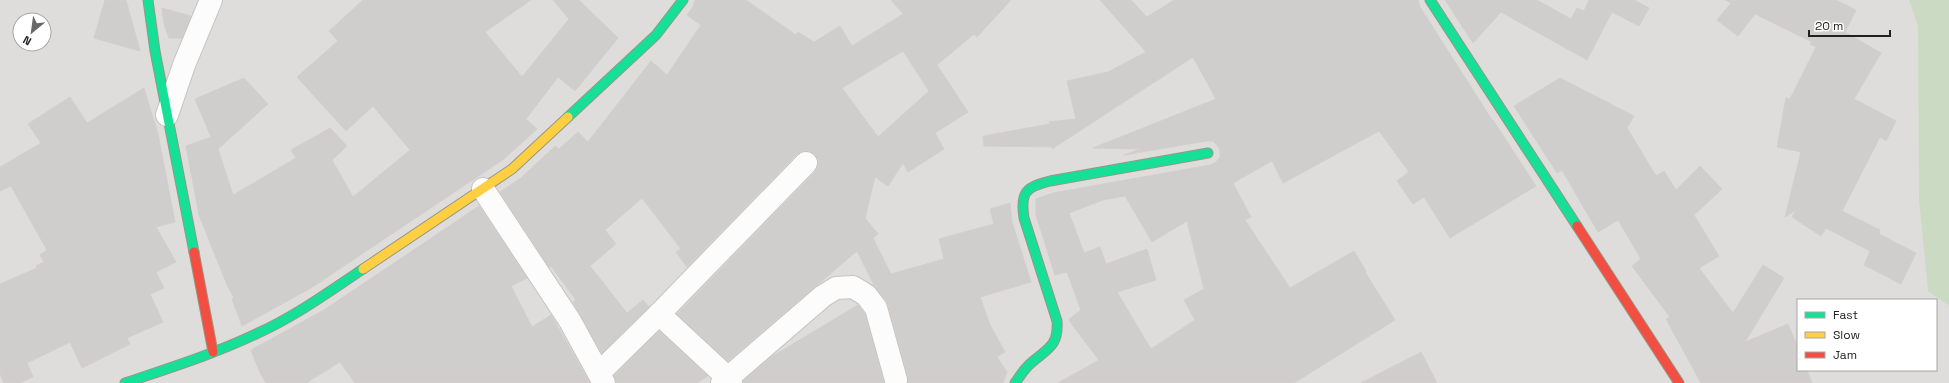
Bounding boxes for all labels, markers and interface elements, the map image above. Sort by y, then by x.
north arrow [12,12,52,52]
scale bar [1809,12,1890,38]
text: 20 m [1815,18,1843,34]
text: N [21,33,34,49]
legend [1797,299,1937,371]
text: Fast [1833,307,1858,323]
text: Slow [1833,327,1860,343]
text: Jam [1833,347,1857,363]

